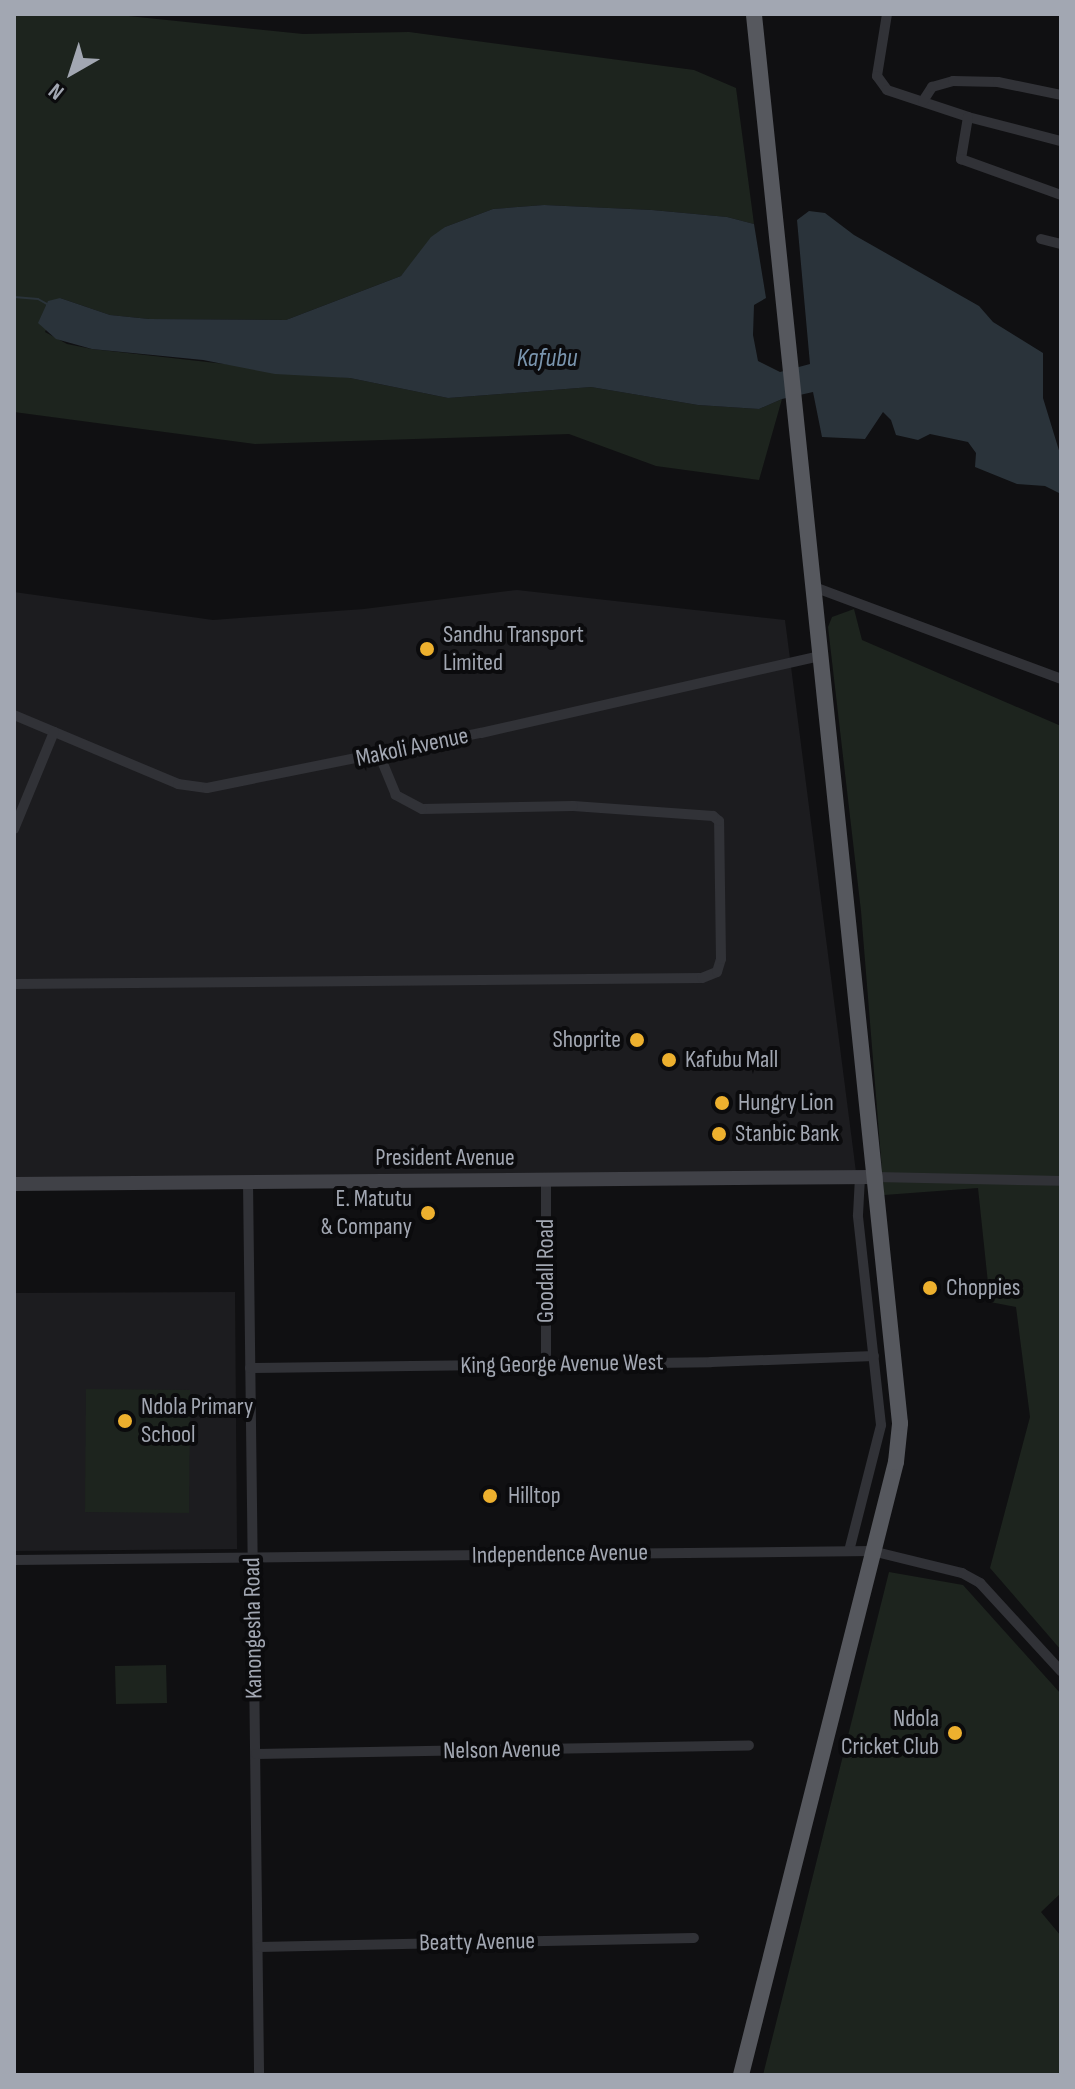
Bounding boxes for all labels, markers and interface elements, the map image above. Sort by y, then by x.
north arrow [32,32,112,112]
text: N [44,77,70,105]
water label: Kafubu [517,343,577,375]
place label: Sandhu Transport Limited [443,621,584,677]
marker: Sandhu Transport Limited [418,640,436,658]
street label: Makoli Avenue [353,721,471,773]
place label: Shoprite [552,1026,621,1054]
marker: Shoprite [628,1031,646,1049]
place label: Kafubu Mall [685,1046,778,1074]
marker: Kafubu Mall [660,1051,678,1069]
place label: Hungry Lion [738,1089,834,1117]
marker: Hungry Lion [713,1094,731,1112]
place label: Stanbic Bank [735,1120,839,1148]
marker: Stanbic Bank [710,1125,728,1143]
street label: President Avenue [375,1144,515,1172]
place label: E. Matutu & Company [321,1185,412,1241]
marker: E. Matutu & Company [419,1204,437,1222]
street label: Goodall Road [532,1219,560,1323]
place label: Choppies [946,1274,1020,1302]
marker: Choppies [921,1279,939,1297]
street label: King George Avenue West [460,1348,664,1380]
place label: Ndola Primary School [141,1393,253,1449]
marker: Ndola Primary School [116,1412,134,1430]
place label: Hilltop [508,1482,561,1510]
marker: Hilltop [479,1485,501,1507]
street label: Independence Avenue [472,1538,648,1570]
street label: Kanongesha Road [237,1557,269,1699]
place label: Ndola Cricket Club [841,1705,939,1761]
marker: Ndola Cricket Club [946,1724,964,1742]
street label: Nelson Avenue [443,1735,561,1765]
street label: Beatty Avenue [419,1927,535,1957]

